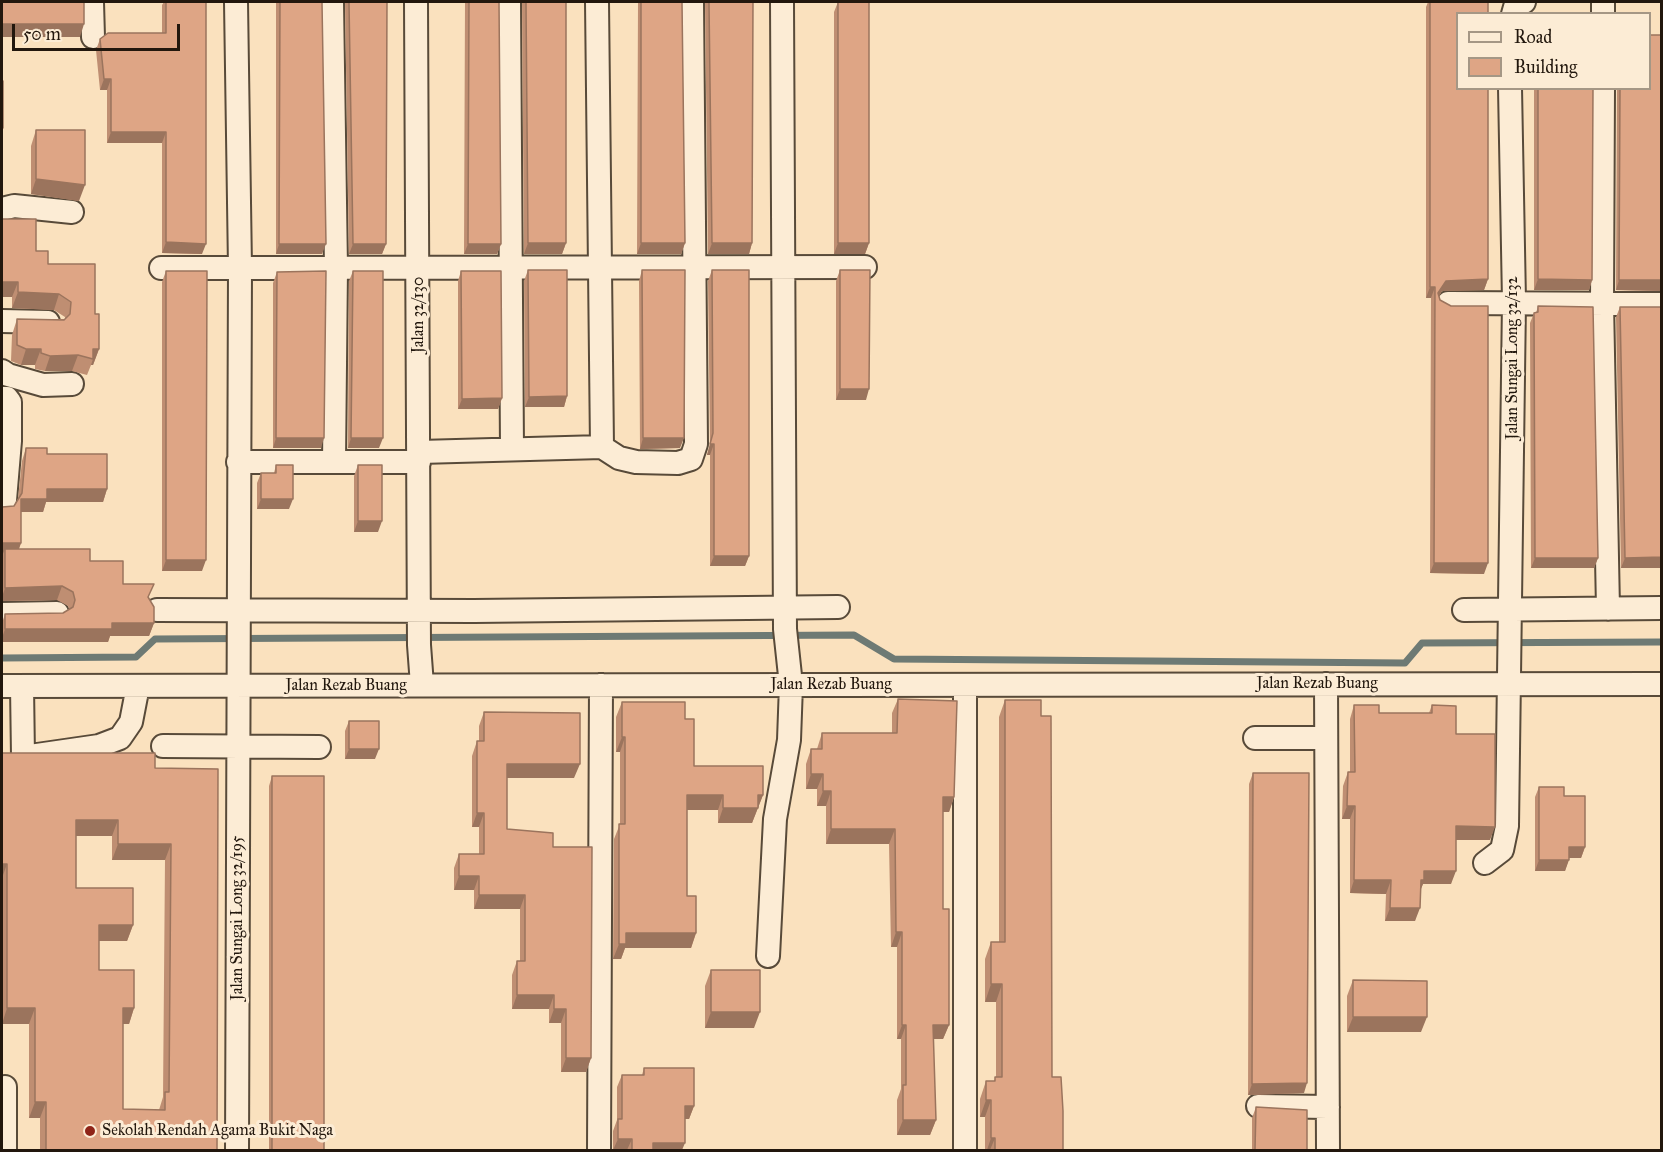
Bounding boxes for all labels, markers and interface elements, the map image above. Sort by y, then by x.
scale bar [15,12,183,50]
legend [1456,12,1651,90]
text: 50 m [23,23,61,45]
text: Road [1514,26,1552,48]
text: Building [1514,56,1577,78]
street label: Jalan Sungai Long 32/132 [1503,276,1523,440]
street label: Jalan 32/130 [409,277,429,353]
street label: Jalan Rezab Buang [1256,674,1378,694]
street label: Jalan Rezab Buang [770,675,892,695]
street label: Jalan Rezab Buang [285,676,407,696]
street label: Jalan Sungai Long 32/195 [228,836,248,1000]
place label: Sekolah Rendah Agama Bukit Naga [102,1121,333,1141]
marker: Sekolah Rendah Agama Bukit Naga [83,1124,97,1138]

